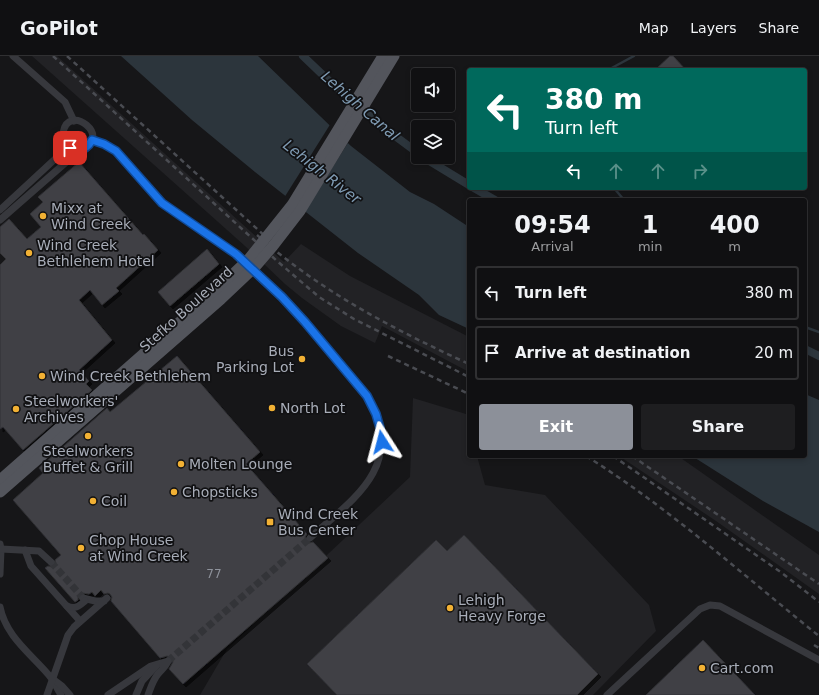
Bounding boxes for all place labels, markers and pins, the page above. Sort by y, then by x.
pin [53,131,87,165]
place label: Mixx at Wind Creek [51,200,132,232]
marker: Mixx at Wind Creek [38,211,48,221]
place label: Wind Creek Bethlehem Hotel [37,237,155,269]
marker: Wind Creek Bethlehem Hotel [24,248,34,258]
place label: Bus Parking Lot [216,343,295,375]
marker: Bus Parking Lot [297,354,307,364]
place label: Wind Creek Bethlehem [50,368,211,384]
marker: Wind Creek Bethlehem [37,371,47,381]
place label: Steelworkers' Archives [24,393,118,425]
place label: North Lot [280,400,346,416]
marker: North Lot [267,403,277,413]
marker: Steelworkers' Archives [11,404,21,414]
marker: Steelworkers Buffet & Grill [83,431,93,441]
place label: Steelworkers Buffet & Grill [43,443,133,475]
place label: Molten Lounge [189,456,292,472]
marker: Molten Lounge [176,459,186,469]
place label: Chopsticks [182,484,258,500]
marker: Chopsticks [169,487,179,497]
place label: Coil [101,493,127,509]
marker: Coil [88,496,98,506]
place label: Wind Creek Bus Center [278,506,359,538]
marker: Wind Creek Bus Center [265,517,275,527]
place label: Chop House at Wind Creek [89,532,189,564]
marker: Chop House at Wind Creek [76,543,86,553]
place label: Lehigh Heavy Forge [458,592,546,624]
marker: Lehigh Heavy Forge [445,603,455,613]
place label: Cart.com [710,660,774,676]
marker: Cart.com [697,663,707,673]

